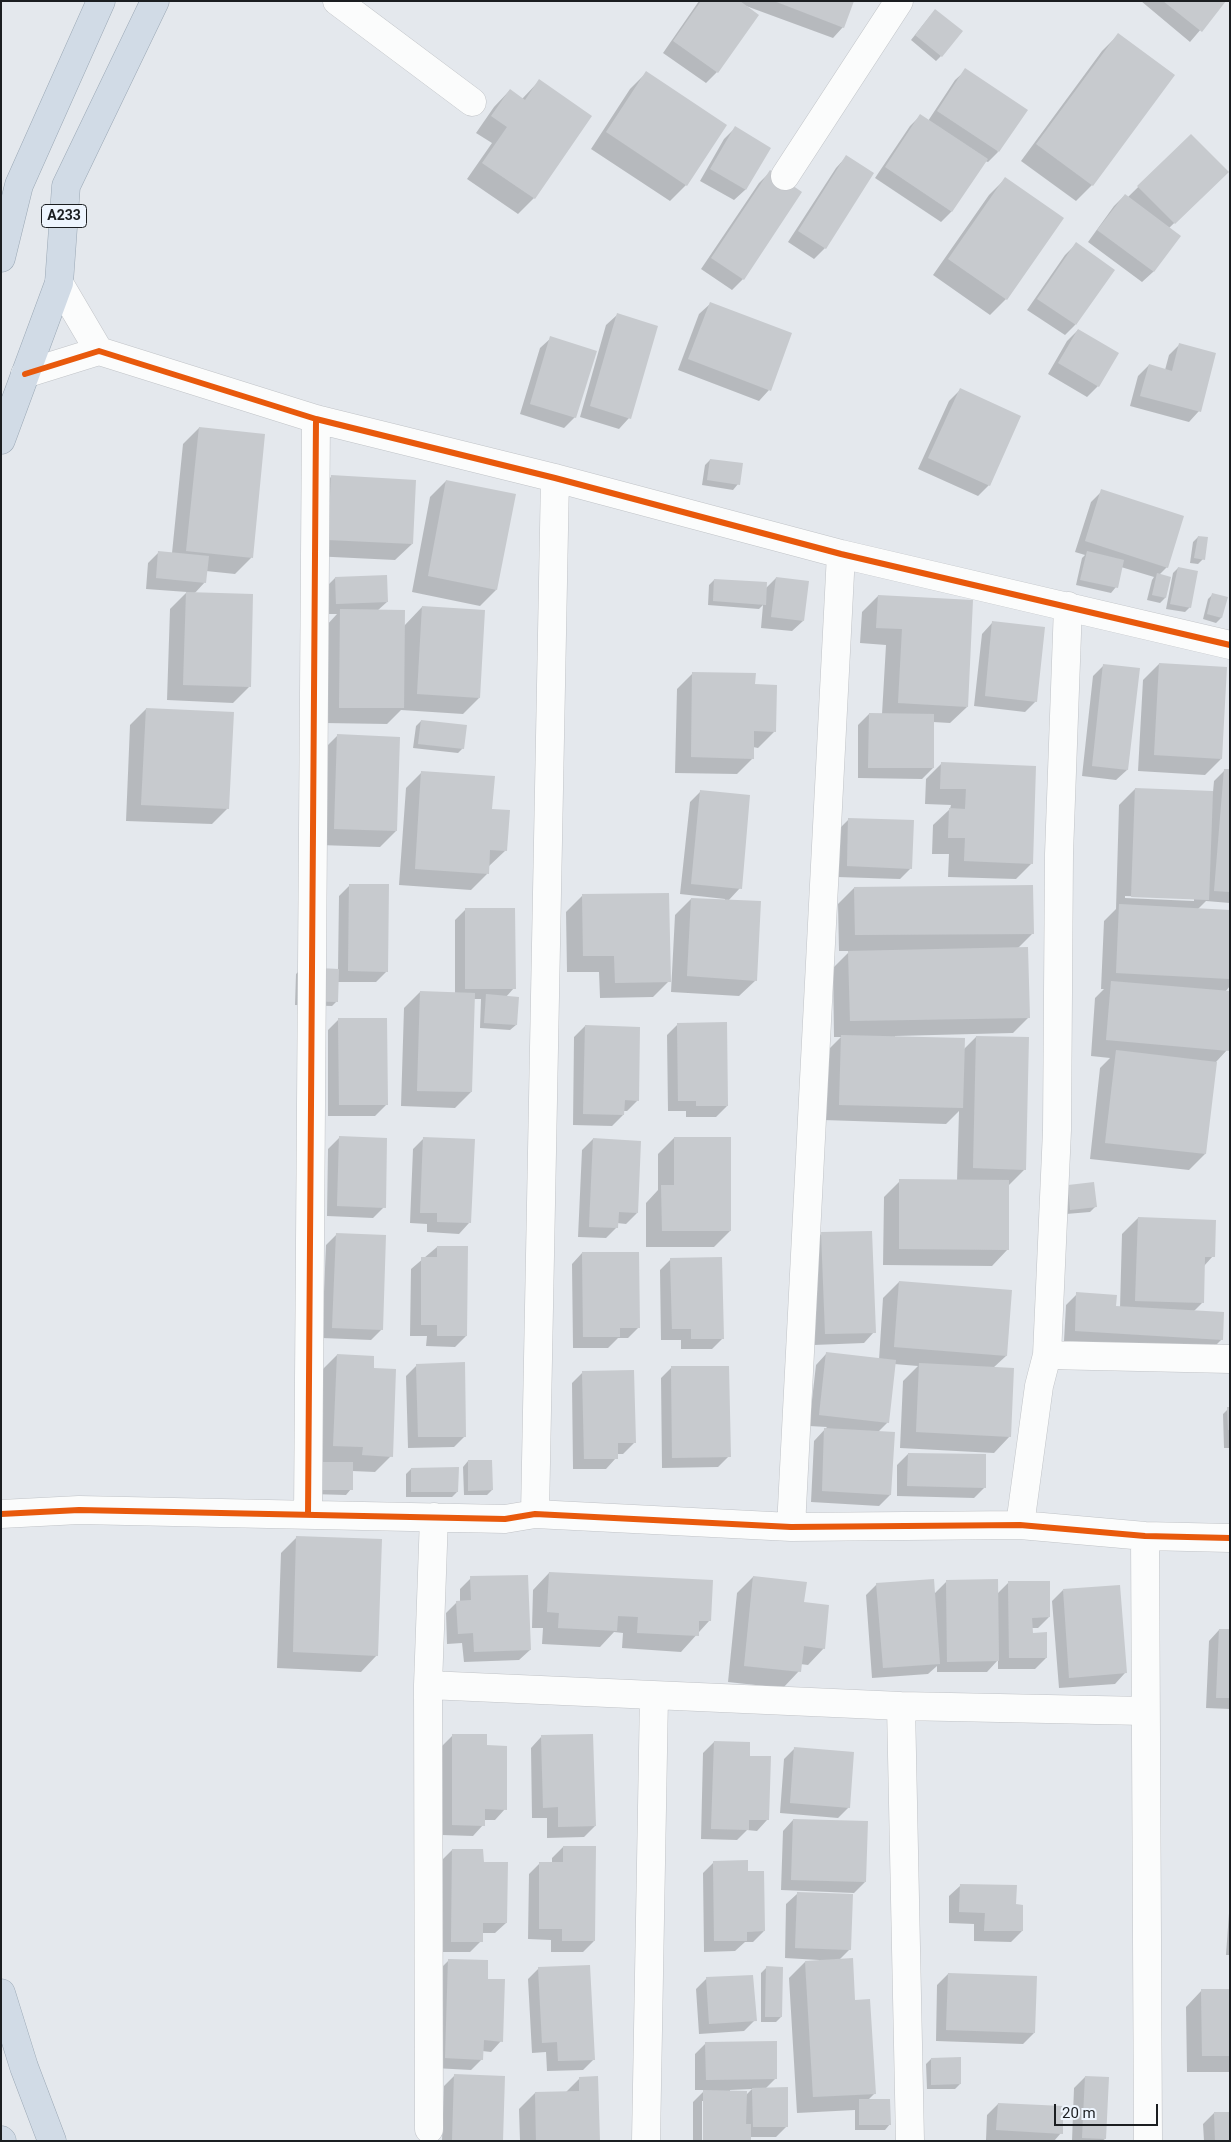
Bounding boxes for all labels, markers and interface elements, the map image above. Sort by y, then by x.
road number: A233 [42,205,86,228]
scale bar [1056,2094,1160,2126]
text: 20 m [1062,2104,1096,2122]

